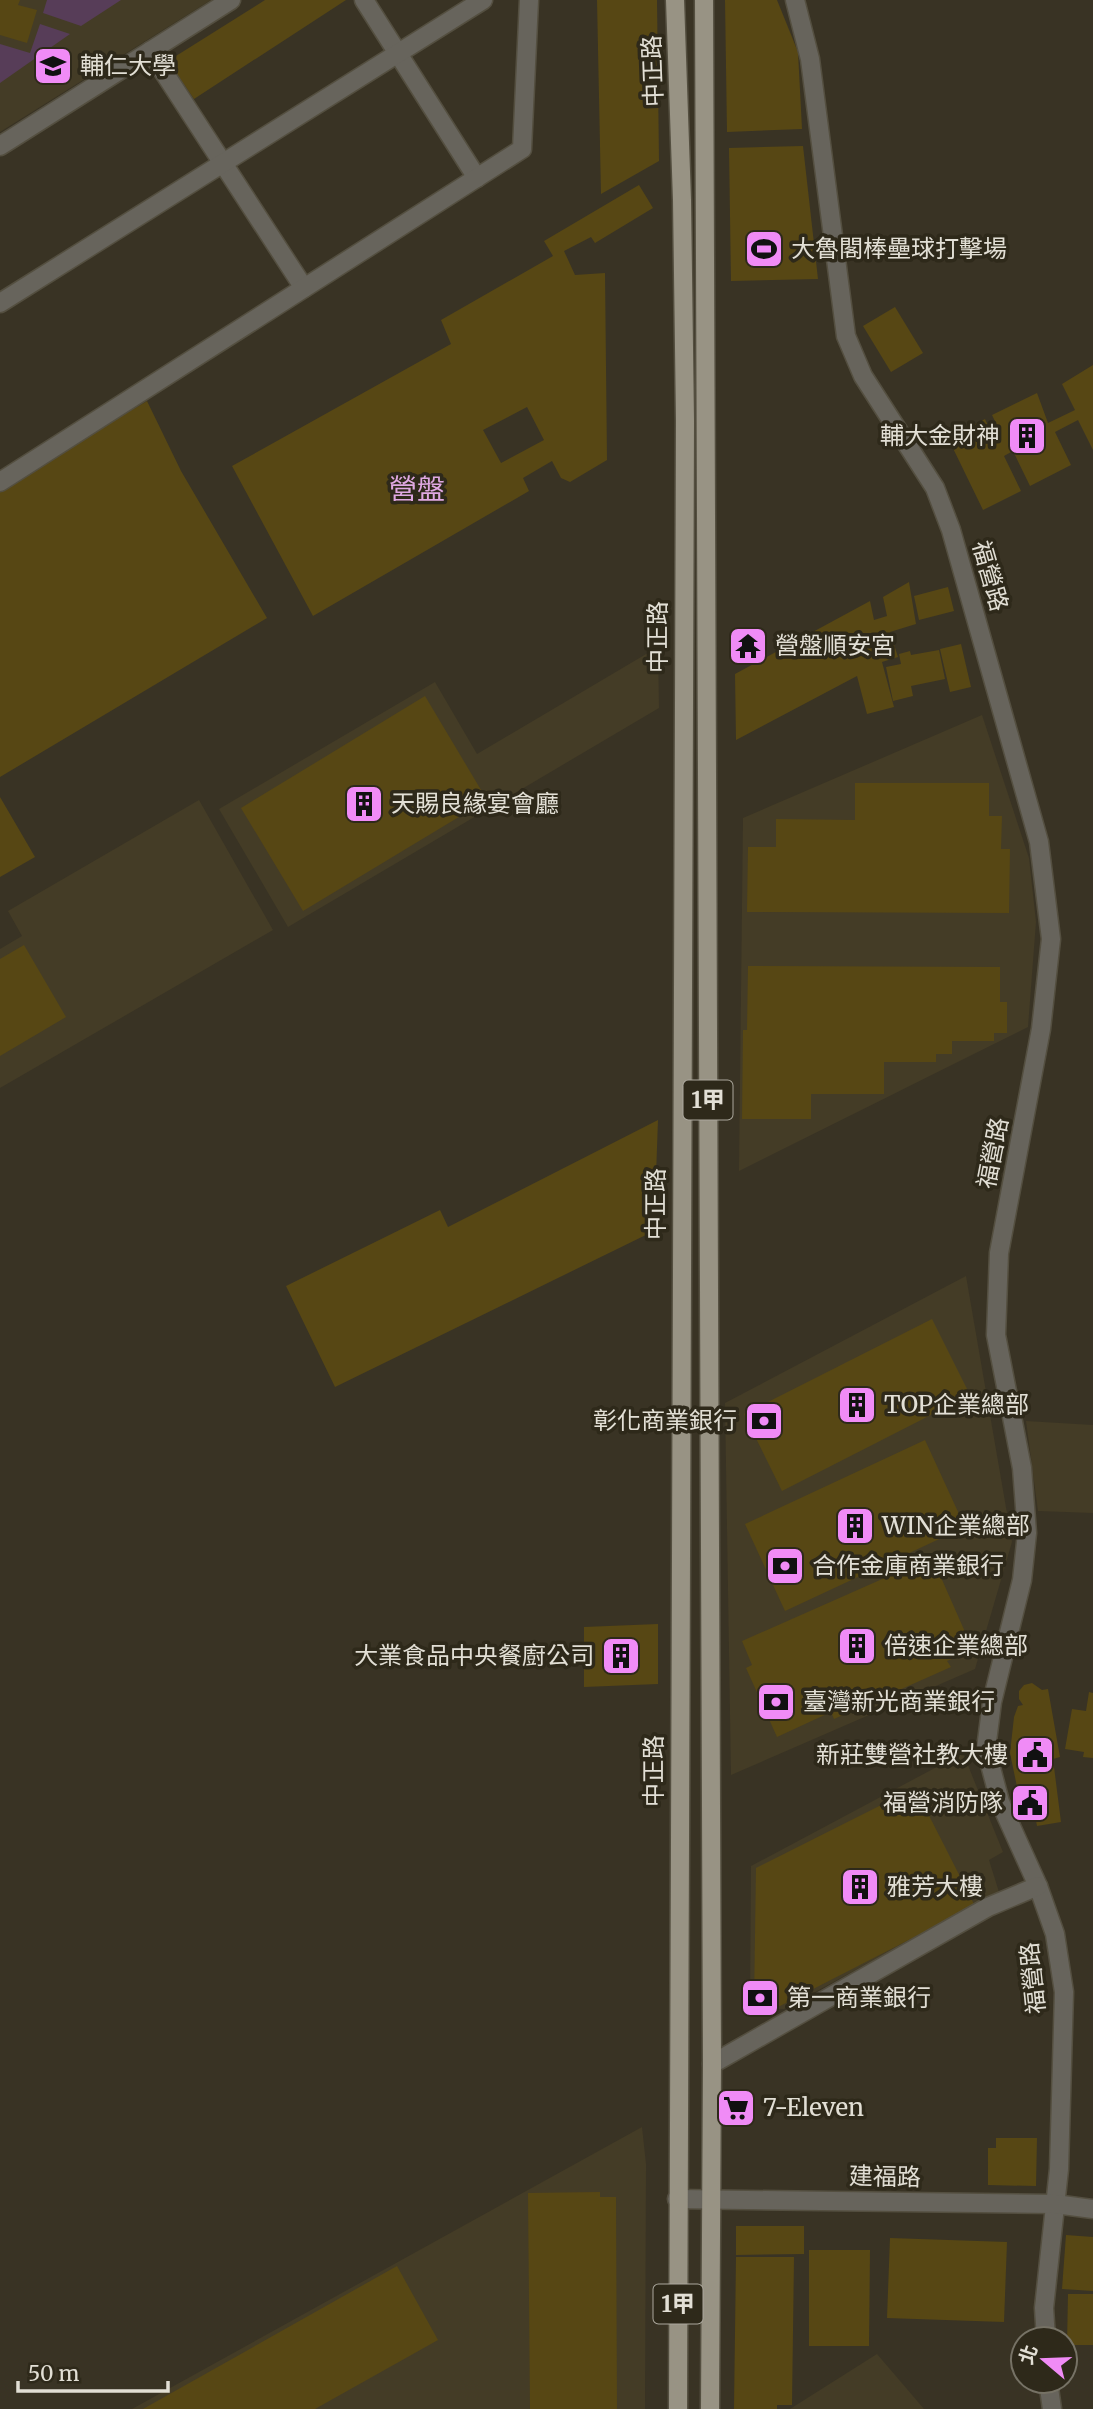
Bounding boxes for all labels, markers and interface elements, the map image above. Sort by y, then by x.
street label: 中正路 [636,34,669,108]
school or university icon: 輔仁大學 [32,45,74,87]
place label: 輔仁大學 [80,50,176,81]
sports icon: 大魯閣棒壘球打擊場 [743,228,785,270]
place label: 大魯閣棒壘球打擊場 [791,233,1007,264]
building icon: 輔大金財神 [1006,415,1048,457]
place label: 輔大金財神 [880,420,1000,451]
district label: 營盤 [389,471,445,507]
street label: 福營路 [966,537,1015,615]
street label: 中正路 [642,601,673,673]
temple icon: 營盤順安宮 [727,625,769,667]
place label: 營盤順安宮 [775,630,895,661]
building icon: 天賜良緣宴會廳 [343,783,385,825]
place label: 天賜良緣宴會廳 [391,788,559,819]
road number: 1甲 [684,1080,732,1120]
street label: 福營路 [970,1115,1015,1191]
street label: 中正路 [640,1168,671,1240]
building icon: TOP企業總部 [836,1384,878,1426]
place label: TOP企業總部 [884,1389,1029,1420]
bank icon: 彰化商業銀行 [743,1400,785,1442]
place label: 彰化商業銀行 [593,1405,737,1436]
building icon: WIN企業總部 [834,1505,876,1547]
place label: WIN企業總部 [881,1510,1030,1541]
bank icon: 合作金庫商業銀行 [764,1545,806,1587]
place label: 合作金庫商業銀行 [812,1550,1004,1581]
building icon: 倍速企業總部 [836,1625,878,1667]
place label: 倍速企業總部 [884,1630,1028,1661]
building icon: 大業食品中央餐廚公司 [600,1635,642,1677]
place label: 大業食品中央餐廚公司 [354,1640,594,1671]
bank icon: 臺灣新光商業銀行 [755,1681,797,1723]
place label: 臺灣新光商業銀行 [803,1686,995,1717]
public building icon: 新莊雙營社教大樓 [1014,1734,1056,1776]
street label: 中正路 [638,1735,669,1807]
place label: 新莊雙營社教大樓 [816,1739,1008,1770]
public building icon: 福營消防隊 [1009,1782,1051,1824]
place label: 福營消防隊 [883,1787,1003,1818]
building icon: 雅芳大樓 [839,1866,881,1908]
place label: 雅芳大樓 [887,1871,983,1902]
street label: 福營路 [1013,1941,1052,2015]
bank icon: 第一商業銀行 [739,1977,781,2019]
place label: 第一商業銀行 [787,1982,931,2013]
supermarket icon: 7-Eleven [715,2087,757,2129]
place label: 7-Eleven [763,2092,864,2123]
street label: 建福路 [849,2160,921,2193]
road number: 1甲 [654,2284,702,2324]
north arrow [1009,2325,1079,2395]
text: 北 [1013,2342,1042,2367]
scale bar [18,2350,168,2394]
text: 50 m [28,2360,79,2387]

